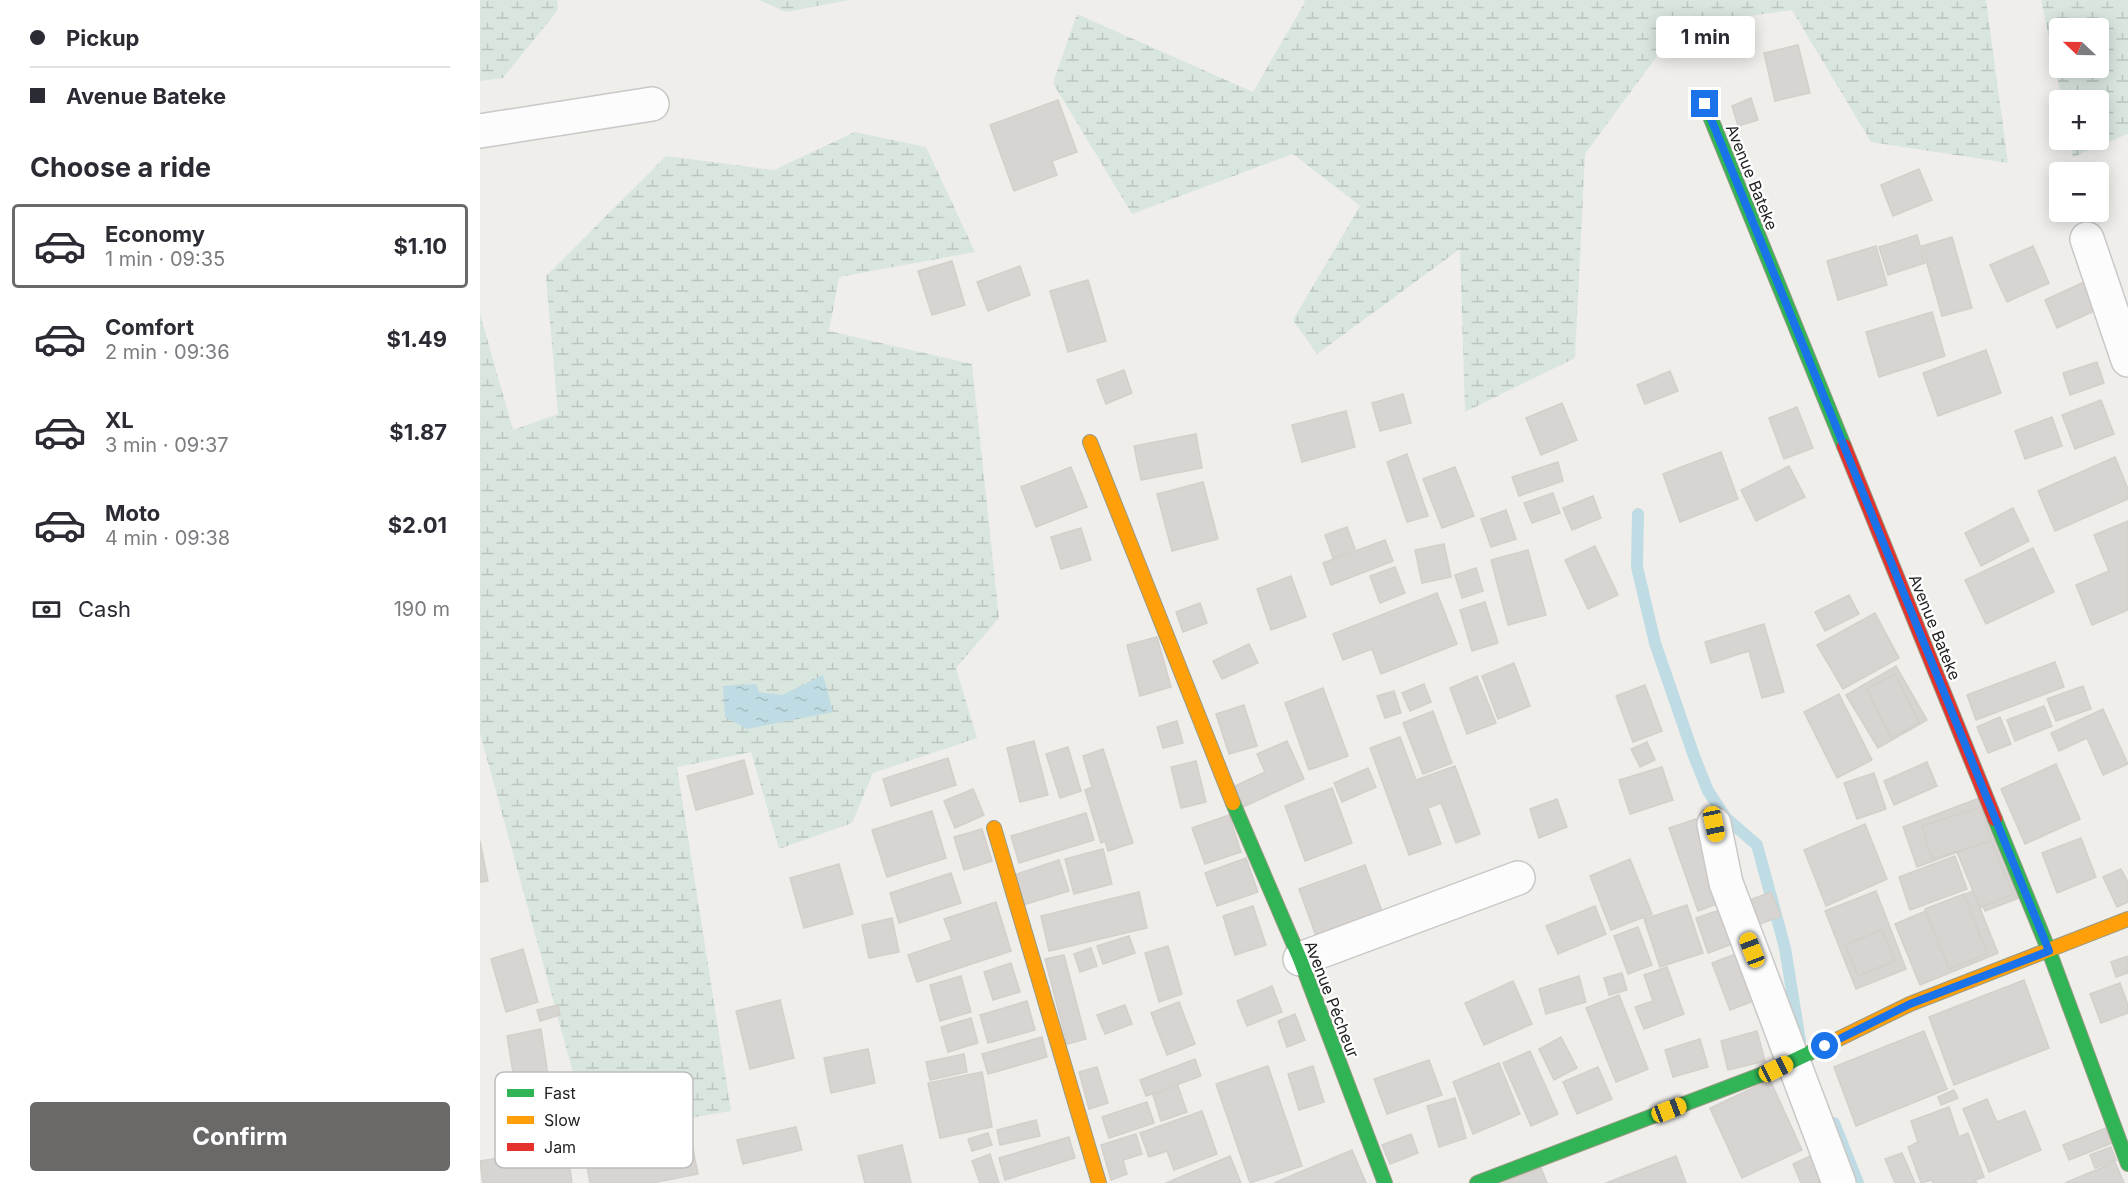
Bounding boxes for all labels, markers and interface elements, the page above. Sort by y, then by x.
callout: 1 min [1656,17,1754,59]
north arrow [2049,18,2109,78]
map controls [2049,18,2109,222]
text: Pickup [66,25,140,51]
text: 1 min [1681,25,1730,49]
text: Avenue Bateke [66,83,226,109]
route end [1691,90,1718,117]
button: + [2049,90,2109,150]
street label: Avenue Bateke [1722,121,1782,233]
text: Choose a ride [30,151,211,184]
button: − [2049,162,2109,222]
icon: car [33,219,87,273]
text: Economy [105,221,205,247]
text: $1.10 [393,233,447,259]
text: 1 min · 09:35 [105,247,225,271]
icon: car [33,312,87,366]
text: Comfort [105,314,194,340]
text: $1.49 [387,326,447,352]
text: 2 min · 09:36 [105,340,230,364]
icon: car [33,405,87,459]
text: XL [105,407,134,433]
text: $1.87 [389,419,447,445]
text: 3 min · 09:37 [105,433,229,457]
icon: car [33,498,87,552]
text: Moto [105,500,160,526]
text: $2.01 [388,512,447,538]
text: 4 min · 09:38 [105,526,230,550]
street label: Avenue Bateke [1905,571,1965,683]
icon: cash [30,593,63,626]
text: Cash [78,596,131,622]
text: 190 m [394,597,450,621]
car [1701,805,1727,843]
car [1737,930,1767,970]
street label: Avenue Pécheur [1301,938,1363,1060]
route start [1811,1032,1838,1059]
car [1756,1053,1796,1085]
legend [495,1072,693,1168]
text: Fast [544,1083,576,1103]
car [1649,1095,1689,1125]
button: Confirm [30,1102,450,1171]
text: Slow [544,1110,581,1130]
text: Jam [544,1137,576,1157]

